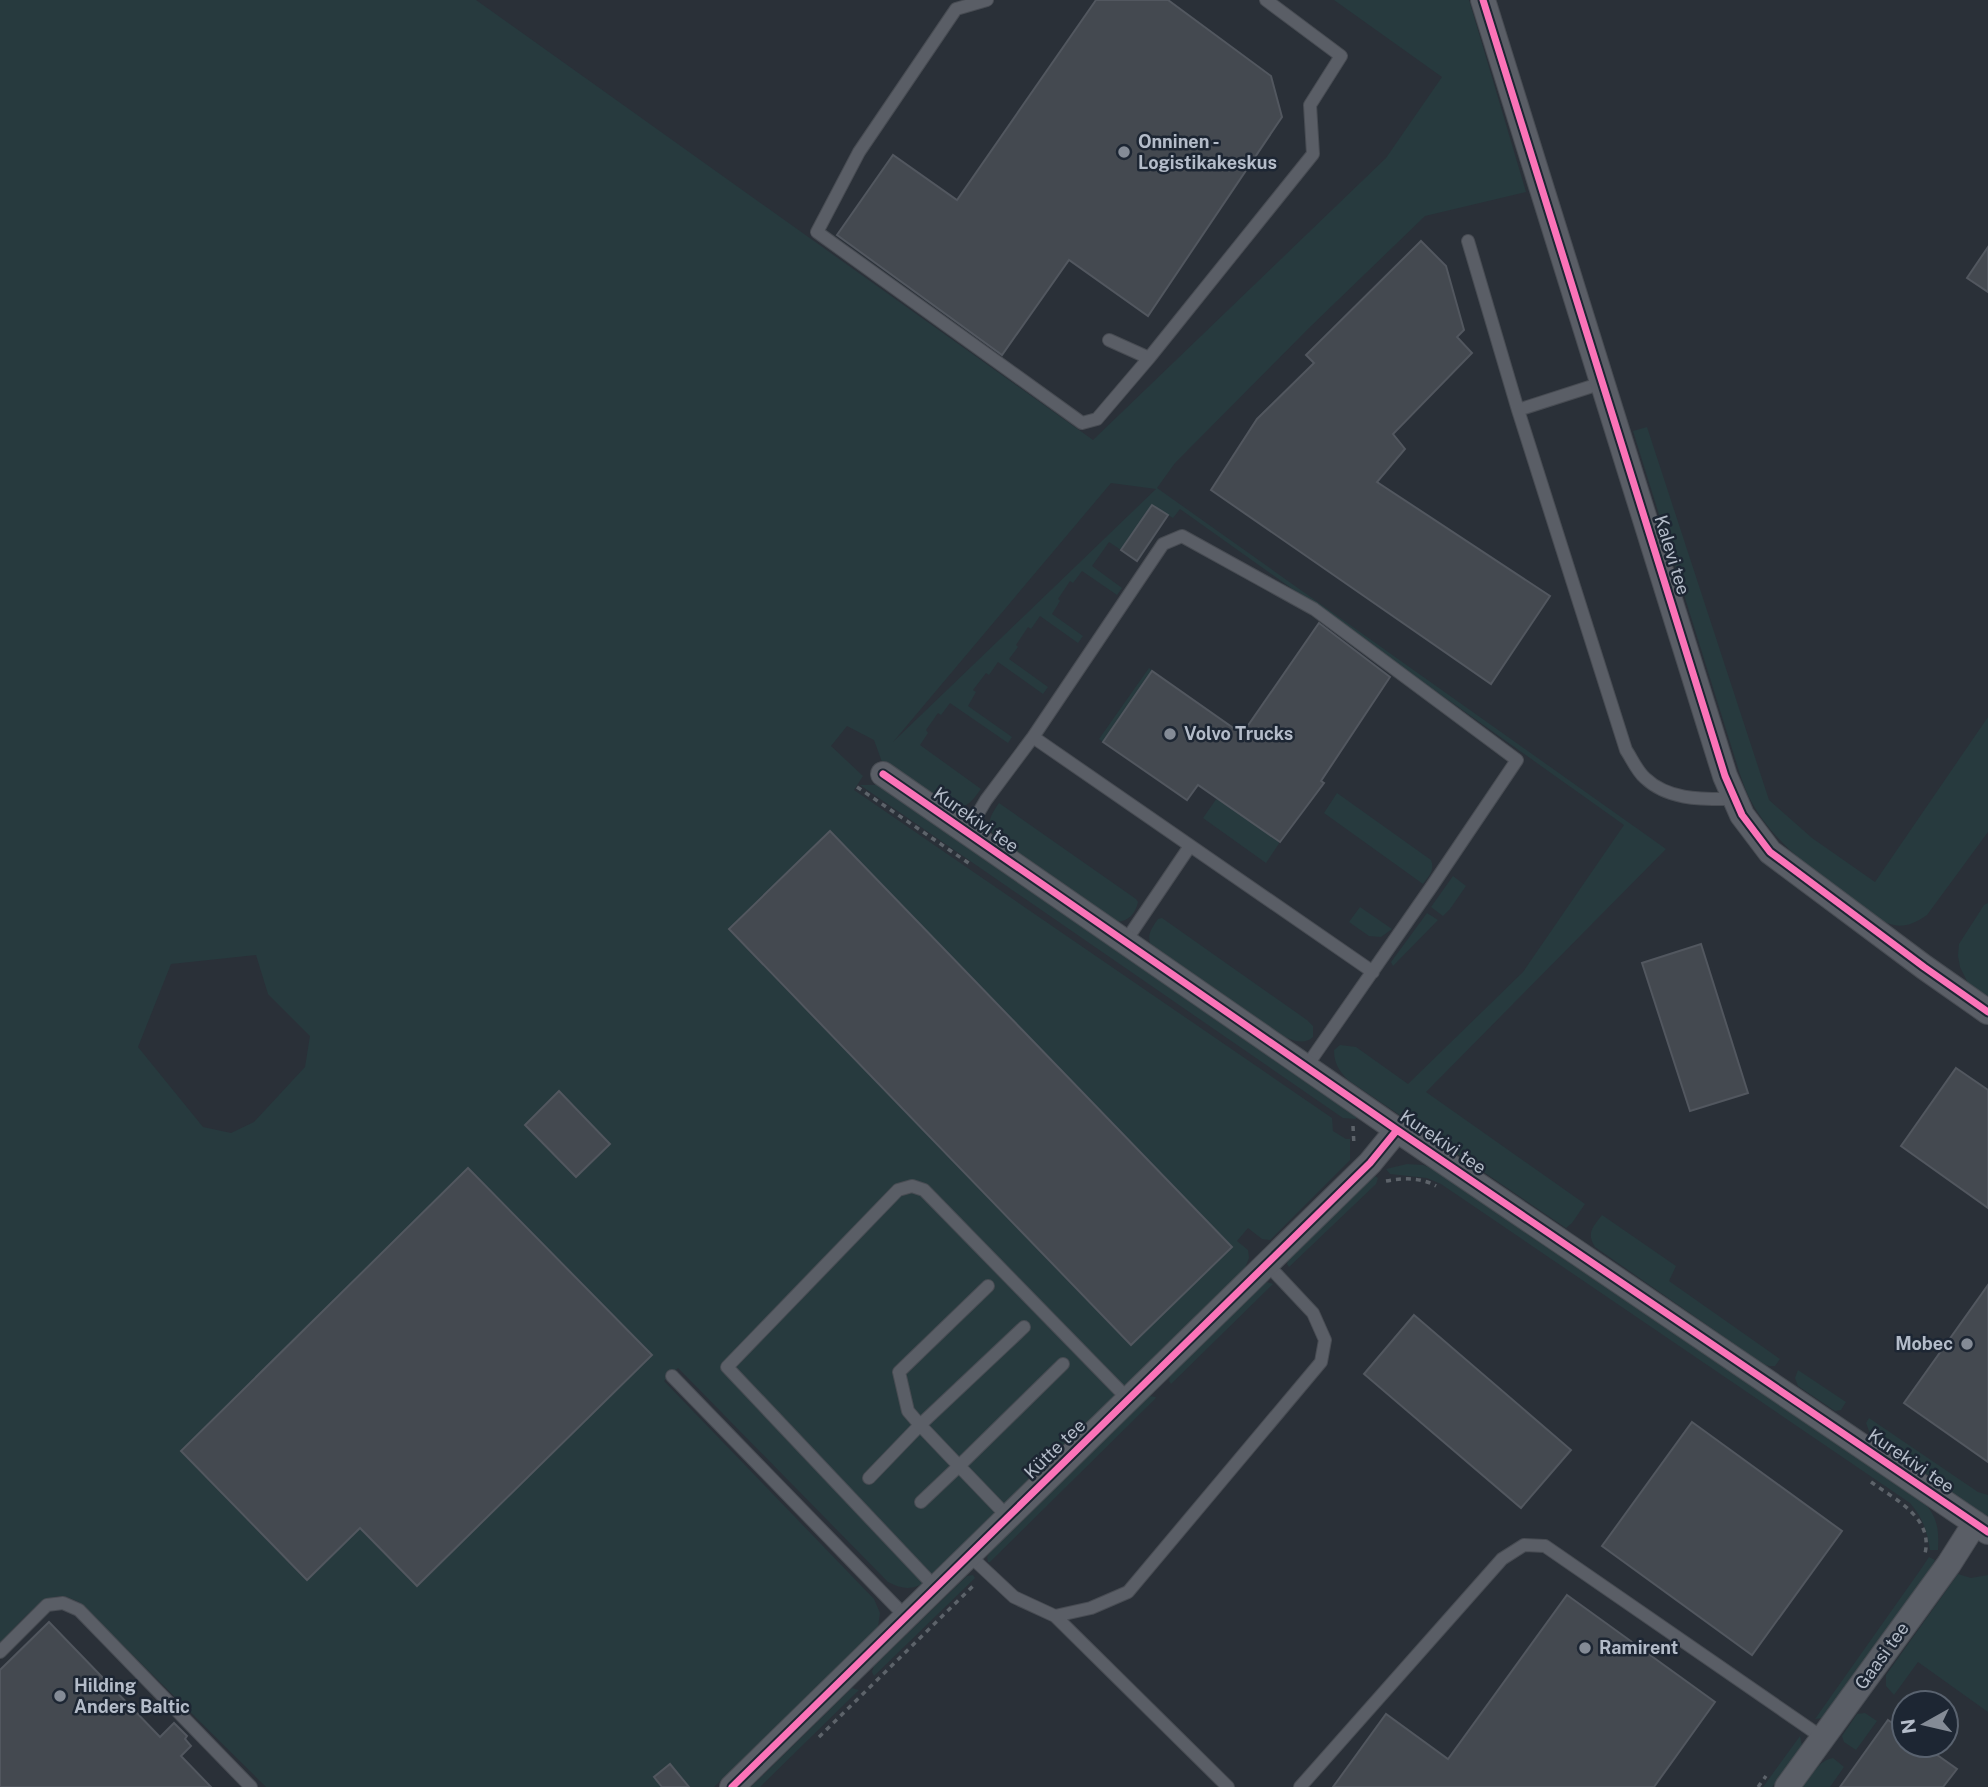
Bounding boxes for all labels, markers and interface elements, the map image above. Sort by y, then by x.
place label: Onninen - Logistikakeskus [1138,131,1277,173]
marker: Onninen - Logistikakeskus [1116,144,1132,160]
street label: Kalevi tee [1650,512,1695,597]
place label: Volvo Trucks [1184,723,1293,744]
marker: Volvo Trucks [1162,726,1178,742]
street label: Kurekivi tee [930,783,1023,857]
street label: Kurekivi tee [1396,1105,1490,1178]
place label: Mobec [1895,1333,1953,1354]
marker: Mobec [1959,1336,1975,1352]
street label: Kütte tee [1020,1414,1090,1483]
street label: Kurekivi tee [1864,1424,1958,1497]
street label: Gaasi tee [1850,1618,1913,1693]
place label: Ramirent [1599,1637,1678,1658]
marker: Ramirent [1577,1640,1593,1656]
place label: Hilding Anders Baltic [74,1675,190,1717]
marker: Hilding Anders Baltic [52,1688,68,1704]
north arrow [1890,1689,1960,1759]
text: N [1896,1717,1920,1735]

